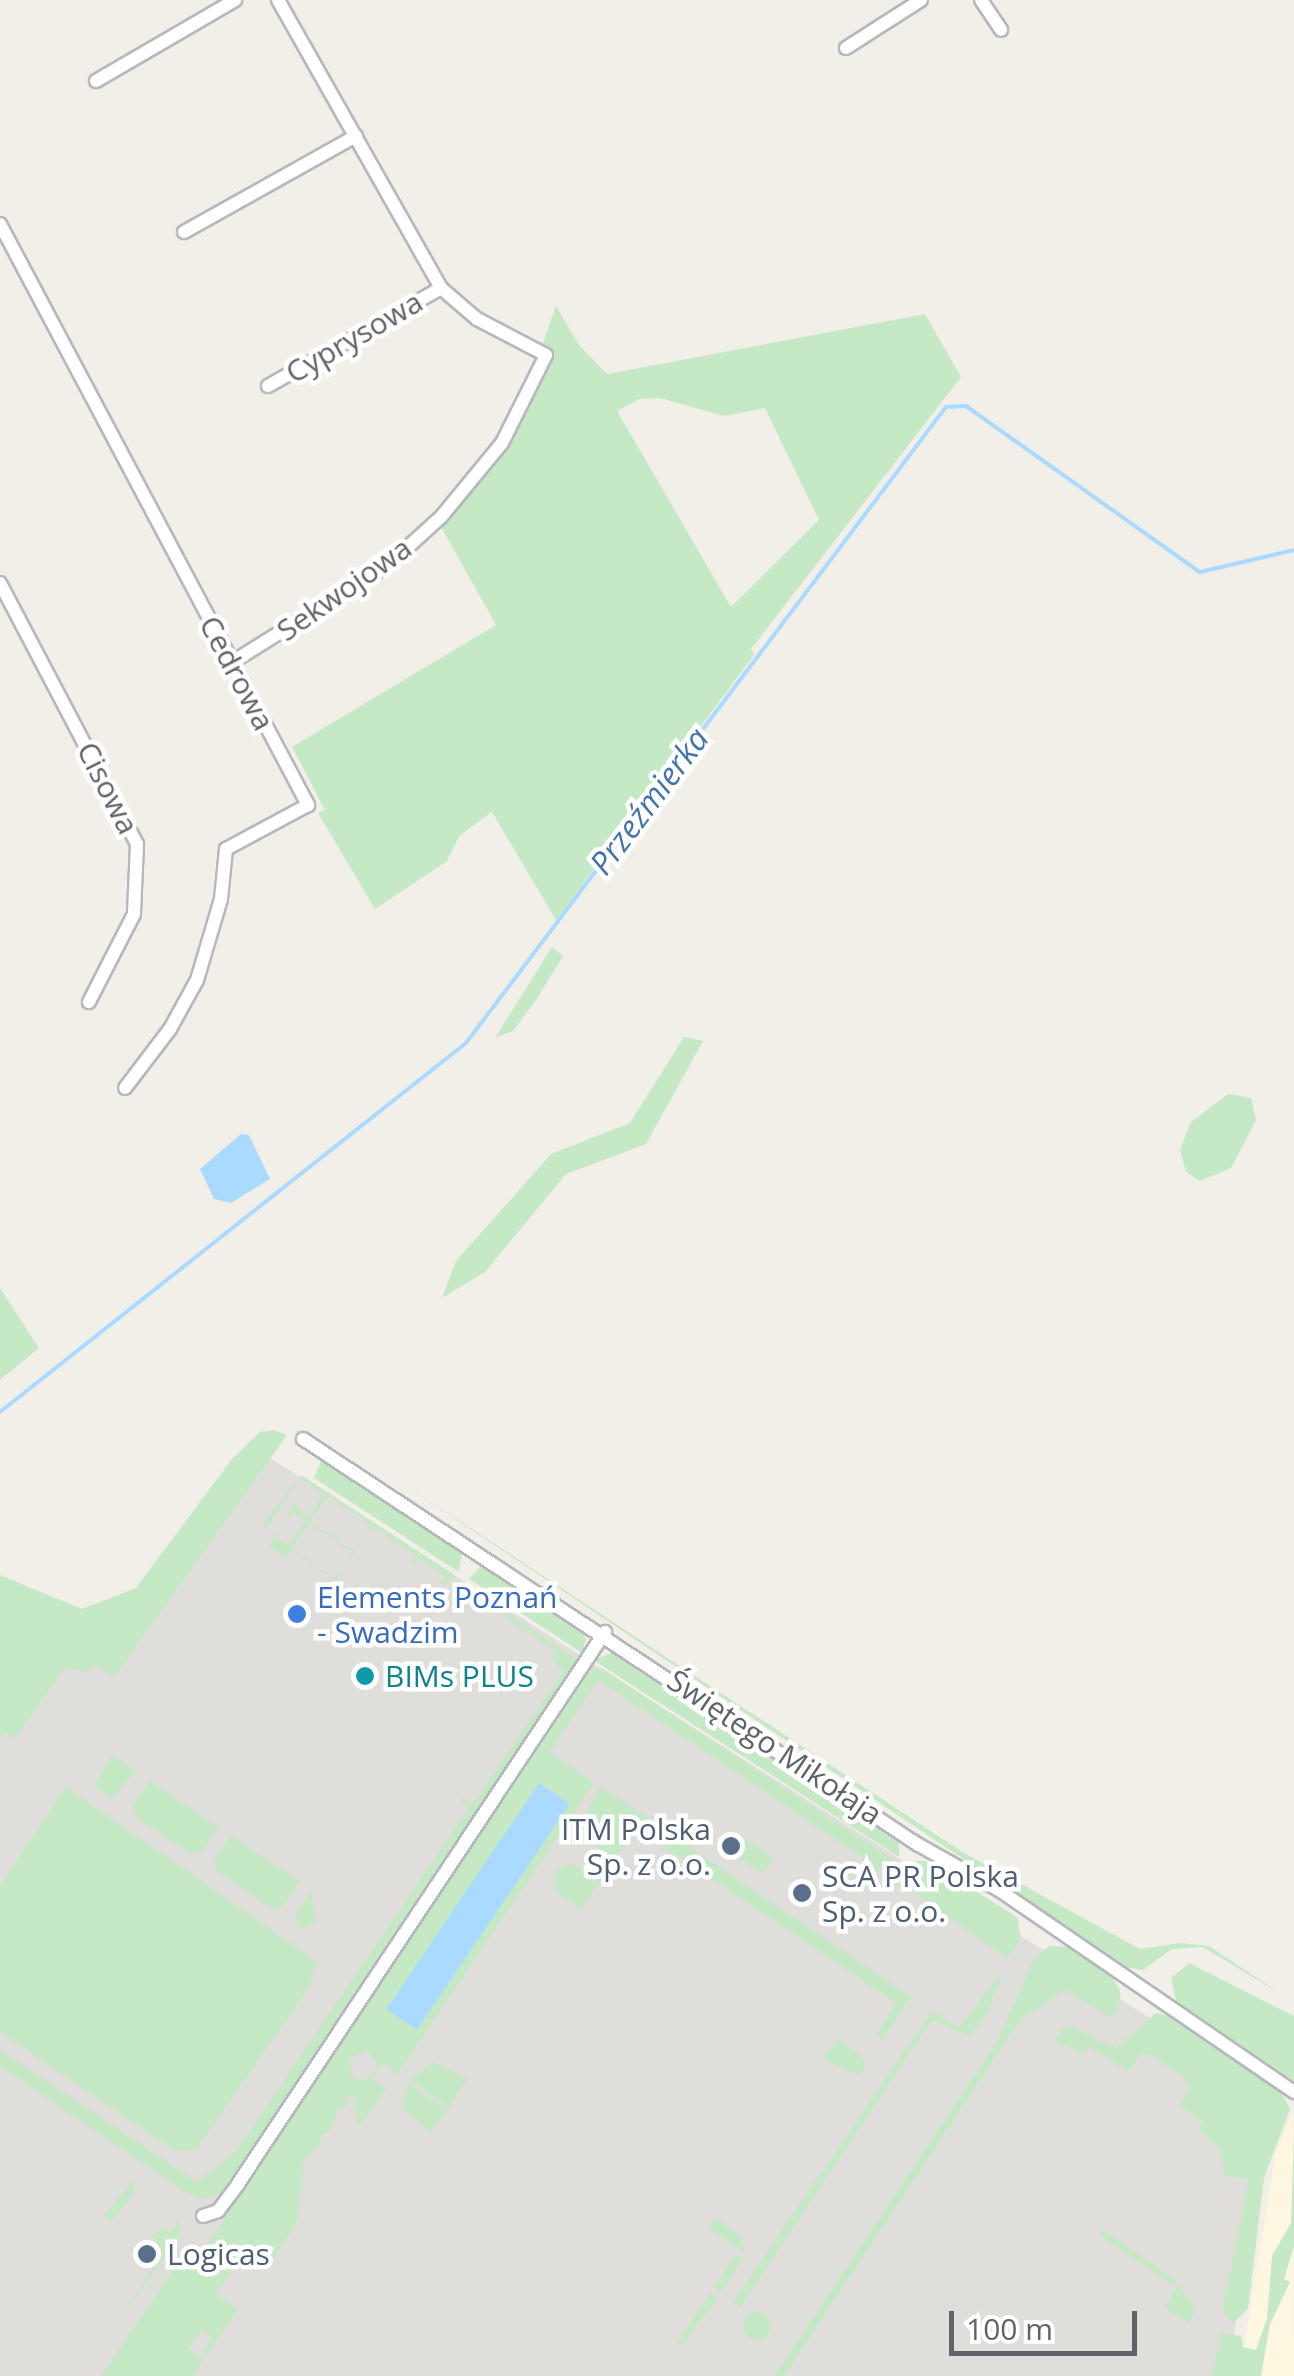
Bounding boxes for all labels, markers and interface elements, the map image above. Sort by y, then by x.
street label: Cyprysowa [279,283,429,391]
street label: Sekwojowa [270,530,418,648]
street label: Cedrowa [192,610,282,736]
water label: Przeźmierka [581,720,717,882]
street label: Cisowa [70,736,146,840]
place label: Elements Poznań - Swadzim [317,1579,558,1650]
marker: Elements Poznań - Swadzim [286,1603,308,1625]
place label: BIMs PLUS [385,1658,534,1694]
street label: Świętego Mikołaja [661,1662,889,1832]
marker: BIMs PLUS [354,1665,376,1687]
place label: ITM Polska Sp. z o.o. [561,1811,711,1882]
marker: ITM Polska Sp. z o.o. [720,1835,742,1857]
place label: SCA PR Polska Sp. z o.o. [822,1858,1019,1928]
marker: SCA PR Polska Sp. z o.o. [791,1882,813,1904]
place label: Logicas [167,2236,270,2272]
marker: Logicas [136,2243,158,2265]
scale bar [954,2291,1142,2353]
text: 100 m [966,2308,1053,2349]

